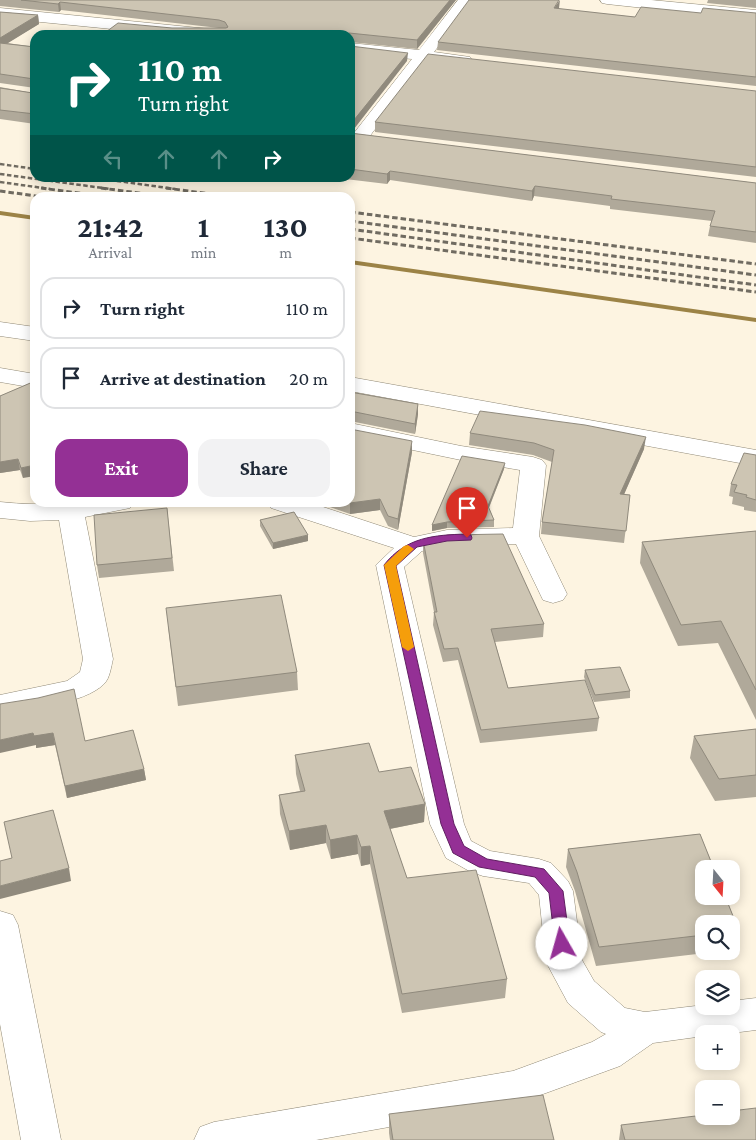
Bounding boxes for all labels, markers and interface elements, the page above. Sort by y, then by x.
icon: right [55,50,120,115]
text: 110 m [138,50,222,89]
text: Turn right [138,91,229,116]
icon: left [99,145,127,173]
icon: ahead [152,145,180,173]
icon: ahead [205,145,233,173]
icon: right [258,145,286,173]
text: 21:42 [77,210,143,243]
text: 1 [198,210,209,243]
text: 130 [264,210,308,243]
text: Arrival [89,244,132,261]
text: min [191,244,216,261]
text: m [279,244,292,261]
icon: right [57,294,85,322]
text: Turn right [100,298,185,319]
text: 110 m [286,298,328,319]
icon: arrive [57,364,85,392]
text: Arrive at destination [100,368,266,389]
text: 20 m [289,368,328,389]
button: Exit [55,439,188,497]
button: Share [198,439,330,497]
pin [446,487,488,538]
icon: arrive [453,494,481,522]
north arrow [695,860,740,905]
map controls [695,860,740,1125]
button: search [695,915,740,960]
position arrow [535,917,587,969]
button: layers [695,970,740,1015]
button: + [695,1025,740,1070]
button: − [695,1080,740,1125]

